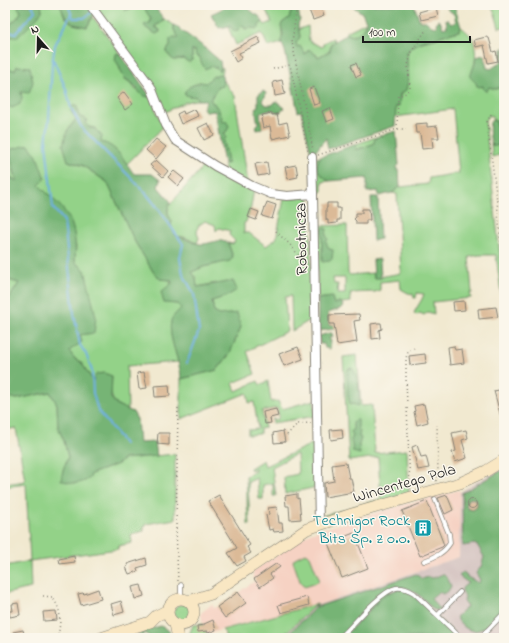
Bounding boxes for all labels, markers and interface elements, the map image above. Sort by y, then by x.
north arrow [18,18,58,58]
scale bar [363,18,470,44]
text: N [29,21,41,38]
text: 100 m [369,24,396,42]
street label: Robotnicza [289,203,315,275]
street label: Wincentego Pola [350,458,459,510]
place label: Technigor Rock Bits Sp. z o.o. [312,509,411,551]
building icon: Technigor Rock Bits Sp. z o.o. [413,518,433,538]

